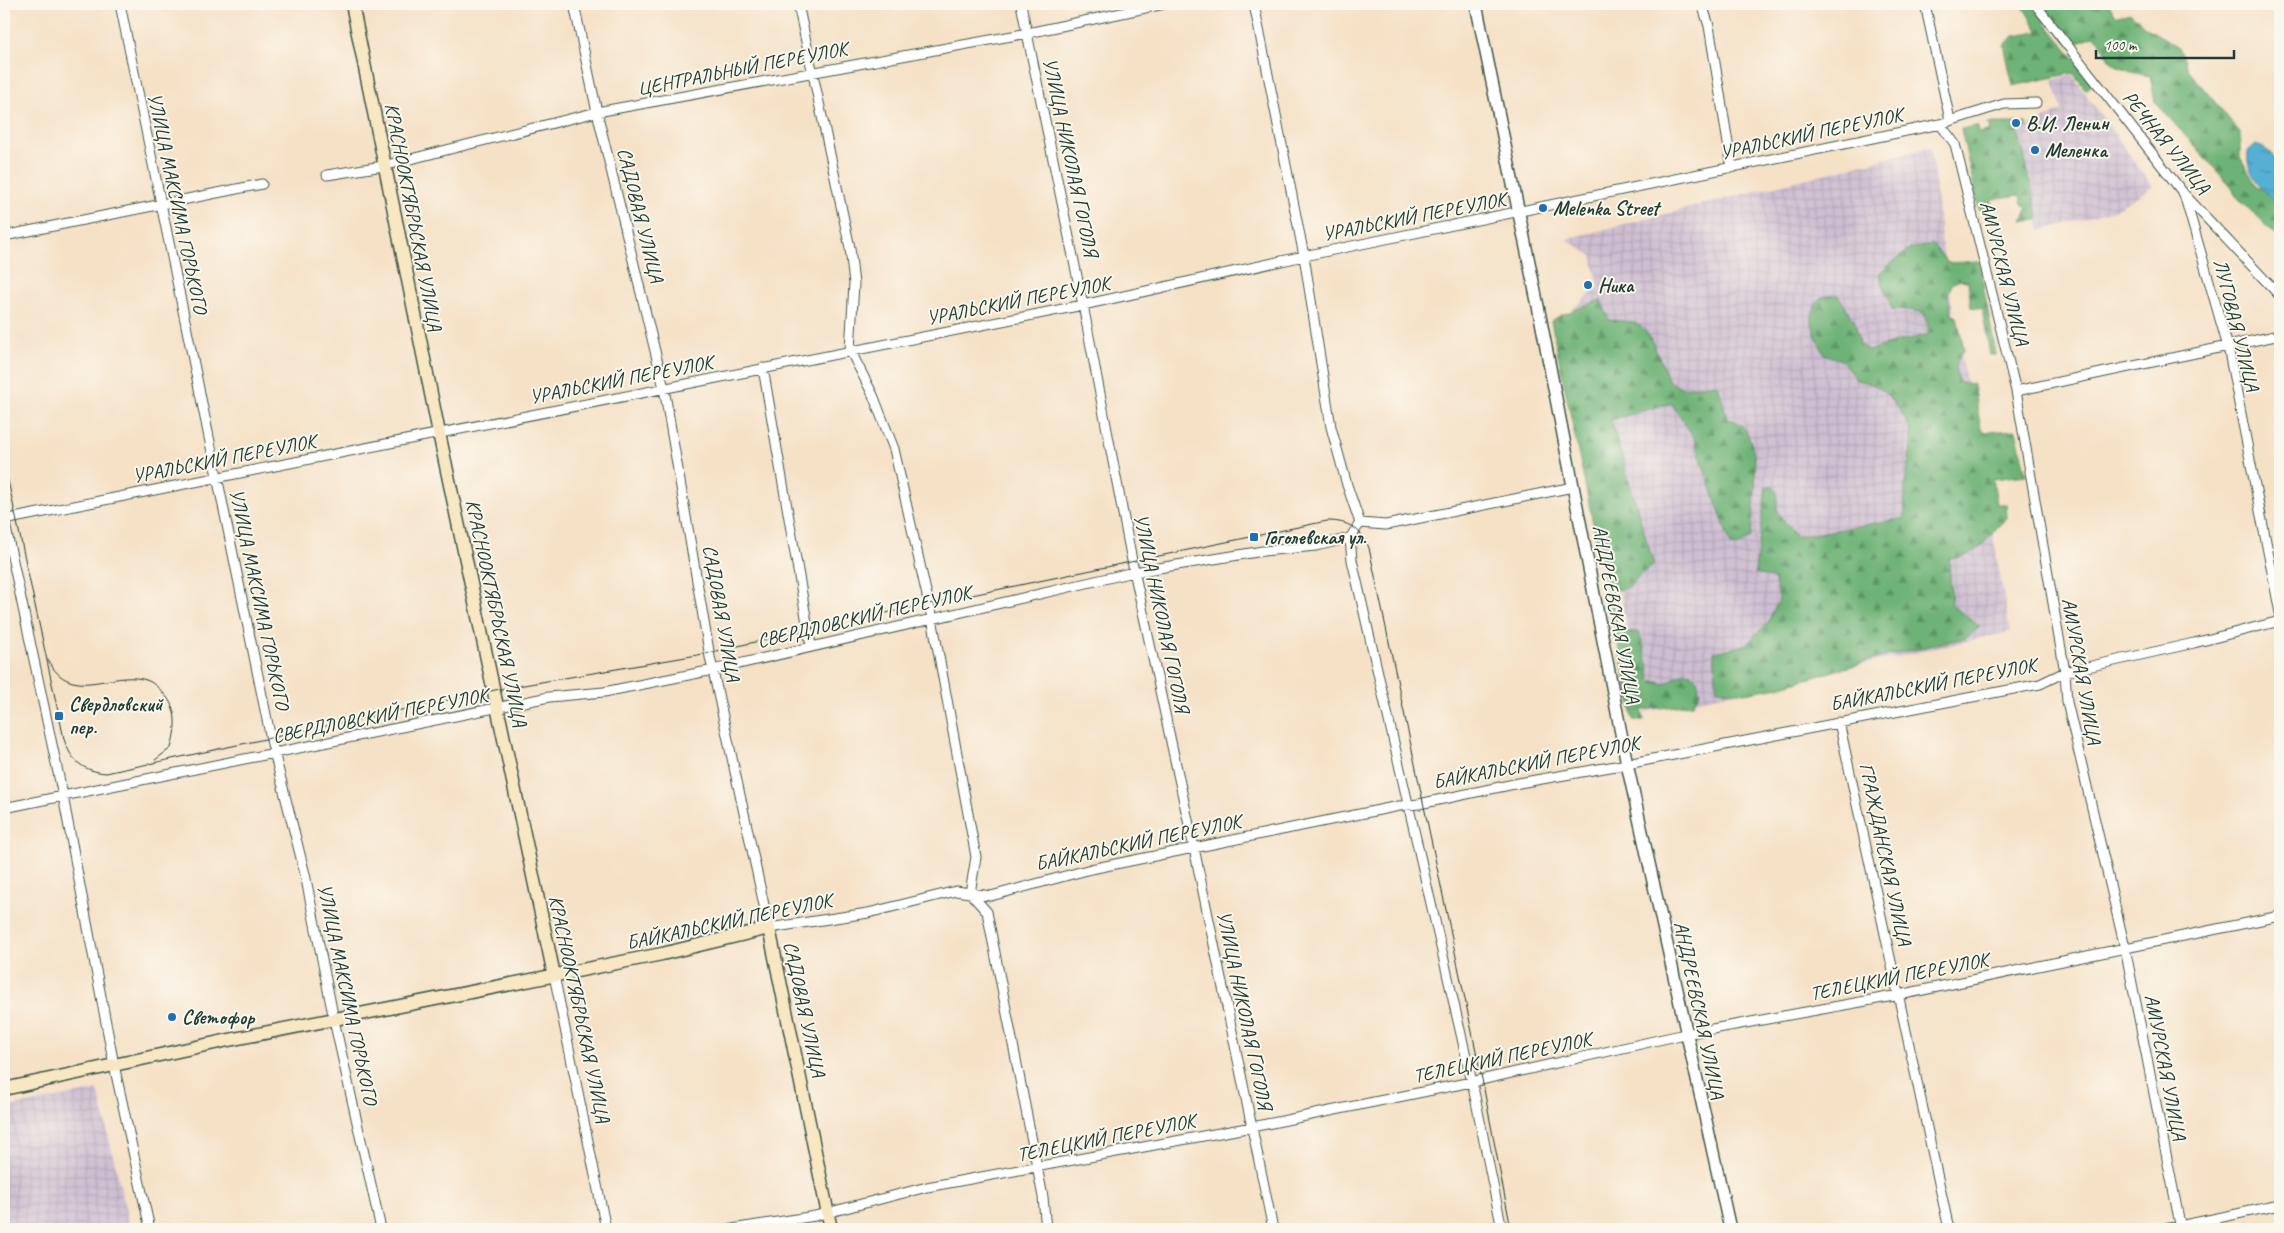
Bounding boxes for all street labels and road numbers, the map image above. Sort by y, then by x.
street label: ЦЕНТРАЛЬНЫЙ ПЕРЕУЛОК [635,35,853,101]
street label: УЛИЦА НИКОЛАЯ ГОГОЛЯ [1037,55,1104,262]
street label: РЕЧНАЯ УЛИЦА [2117,86,2216,200]
street label: УЛИЦА МАКСИМА ГОРЬКОГО [142,91,214,318]
street label: КРАСНООКТЯБРЬСКАЯ УЛИЦА [379,101,448,334]
street label: УРАЛЬСКИЙ ПЕРЕУЛОК [1718,101,1909,165]
street label: САДОВАЯ УЛИЦА [612,145,670,286]
street label: УРАЛЬСКИЙ ПЕРЕУЛОК [1320,186,1512,247]
street label: АМУРСКАЯ УЛИЦА [1974,198,2035,349]
street label: ЛУГОВАЯ УЛИЦА [2208,256,2265,395]
street label: УРАЛЬСКИЙ ПЕРЕУЛОК [924,270,1116,331]
street label: УРАЛЬСКИЙ ПЕРЕУЛОК [527,349,719,410]
street label: УРАЛЬСКИЙ ПЕРЕУЛОК [130,428,322,489]
street label: УЛИЦА МАКСИМА ГОРЬКОГО [224,487,296,714]
street label: КРАСНООКТЯБРЬСКАЯ УЛИЦА [460,497,533,730]
street label: УЛИЦА НИКОЛАЯ ГОГОЛЯ [1128,511,1195,718]
street label: АНДРЕЕВСКАЯ УЛИЦА [1587,523,1646,706]
street label: САДОВАЯ УЛИЦА [697,543,746,684]
street label: СВЕРДЛОВСКИЙ ПЕРЕУЛОК [755,579,977,653]
street label: АМУРСКАЯ УЛИЦА [2056,596,2107,747]
street label: БАЙКАЛЬСКИЙ ПЕРЕУЛОК [1828,651,2042,717]
street label: СВЕРДЛОВСКИЙ ПЕРЕУЛОК [270,682,494,749]
street label: БАЙКАЛЬСКИЙ ПЕРЕУЛОК [1431,729,1645,795]
street label: ГРАЖДАНСКАЯ УЛИЦА [1854,761,1917,949]
street label: БАЙКАЛЬСКИЙ ПЕРЕУЛОК [1033,808,1247,876]
street label: УЛИЦА МАКСИМА ГОРЬКОГО [312,882,384,1109]
street label: БАЙКАЛЬСКИЙ ПЕРЕУЛОК [624,887,838,955]
street label: КРАСНООКТЯБРЬСКАЯ УЛИЦА [543,893,616,1126]
street label: УЛИЦА НИКОЛАЯ ГОГОЛЯ [1211,908,1278,1115]
street label: АНДРЕЕВСКАЯ УЛИЦА [1668,919,1731,1102]
street label: САДОВАЯ УЛИЦА [778,939,831,1080]
street label: ТЕЛЕЦКИЙ ПЕРЕУЛОК [1808,946,1994,1006]
street label: АМУРСКАЯ УЛИЦА [2139,992,2192,1143]
street label: ТЕЛЕЦКИЙ ПЕРЕУЛОК [1411,1026,1597,1089]
street label: ТЕЛЕЦКИЙ ПЕРЕУЛОК [1015,1107,1201,1167]

